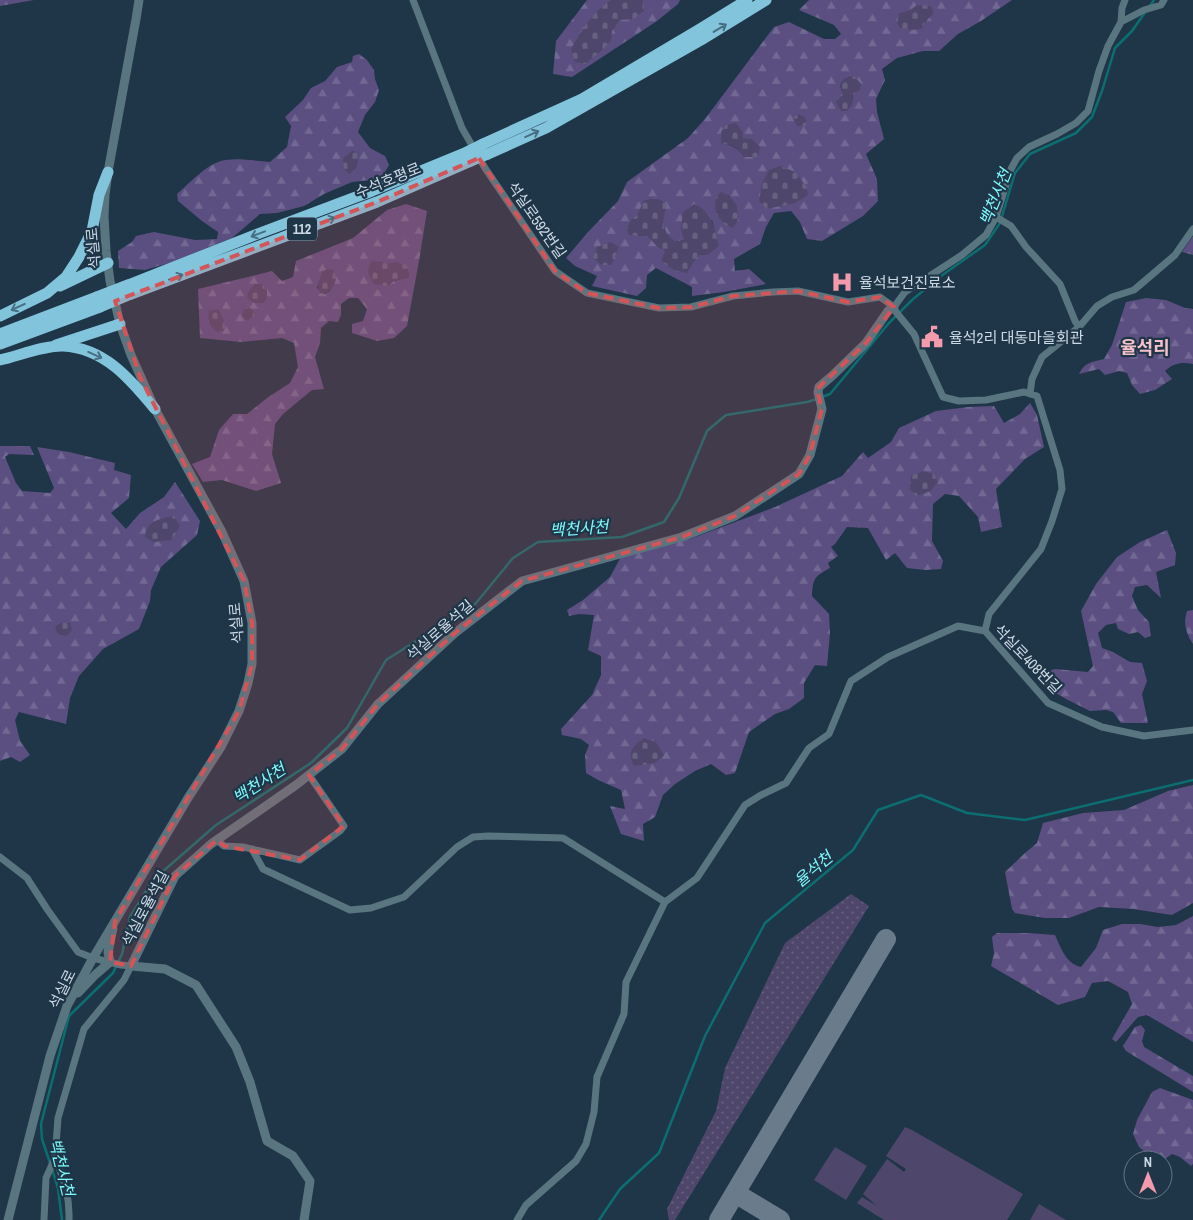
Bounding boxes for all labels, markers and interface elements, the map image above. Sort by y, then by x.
one-way arrow [712,23,726,33]
one-way arrow [524,128,539,138]
street label: 수석호평로 [352,157,424,203]
water label: 백천사천 [974,163,1017,228]
street label: 석실로592번길 [503,177,571,263]
one-way arrow [321,214,336,223]
road number: 112 [287,218,317,240]
street label: 석실로 [81,226,105,270]
one-way arrow [251,229,266,239]
hospital icon: 율석보건진료소 [829,269,855,295]
one-way arrow [168,272,184,281]
place label: 율석보건진료소 [859,272,956,293]
one-way arrow [11,303,26,312]
public building icon: 율석2리 대동마을회관 [919,324,945,350]
place label: 율석2리 대동마을회관 [949,327,1084,348]
district label: 율석리 [1120,335,1170,360]
one-way arrow [87,351,102,361]
water label: 백천사천 [549,515,611,541]
street label: 석실로율석길 [402,595,478,665]
street label: 석실로 [224,601,248,645]
street label: 석실로408번길 [989,620,1067,698]
water label: 백천사천 [228,757,292,808]
water label: 율석천 [789,845,839,892]
street label: 석실로율석길 [116,867,174,949]
street label: 석실로 [43,966,81,1012]
water label: 백천사천 [44,1136,80,1200]
north arrow [1123,1150,1173,1200]
text: N [1144,1153,1152,1171]

